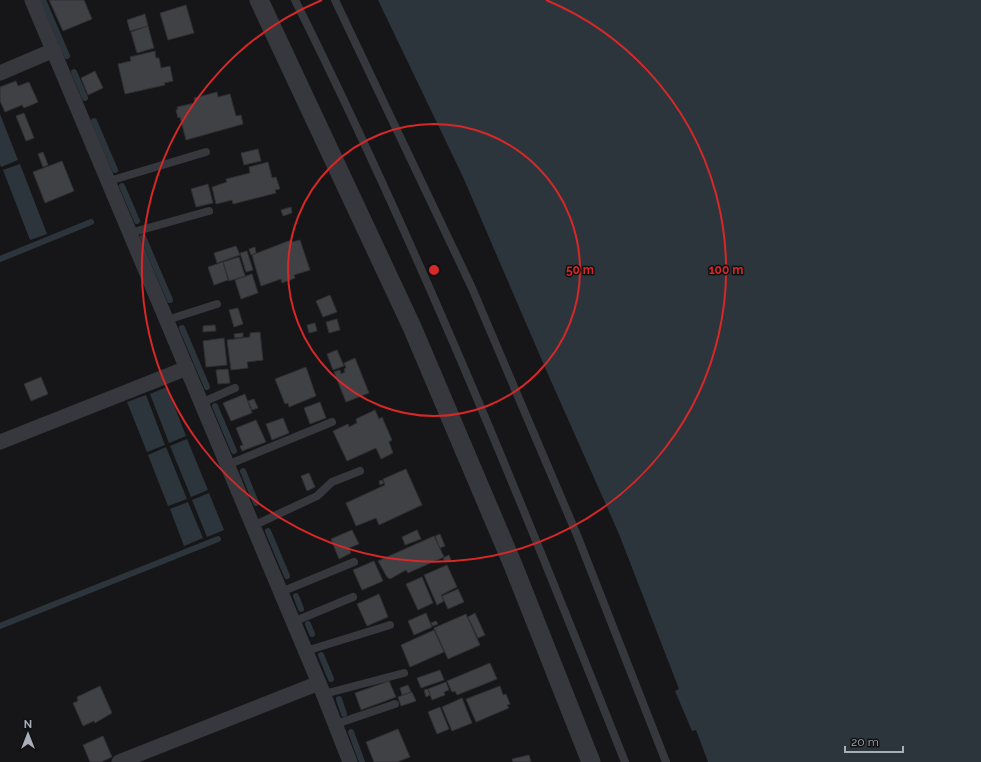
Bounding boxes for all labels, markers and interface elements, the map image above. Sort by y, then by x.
centre of rings [427,263,441,277]
text: 50 m [566,263,594,277]
text: 100 m [709,263,743,277]
north arrow [8,714,48,754]
text: N [24,718,32,731]
scale bar [845,728,903,754]
text: 20 m [851,735,879,749]

